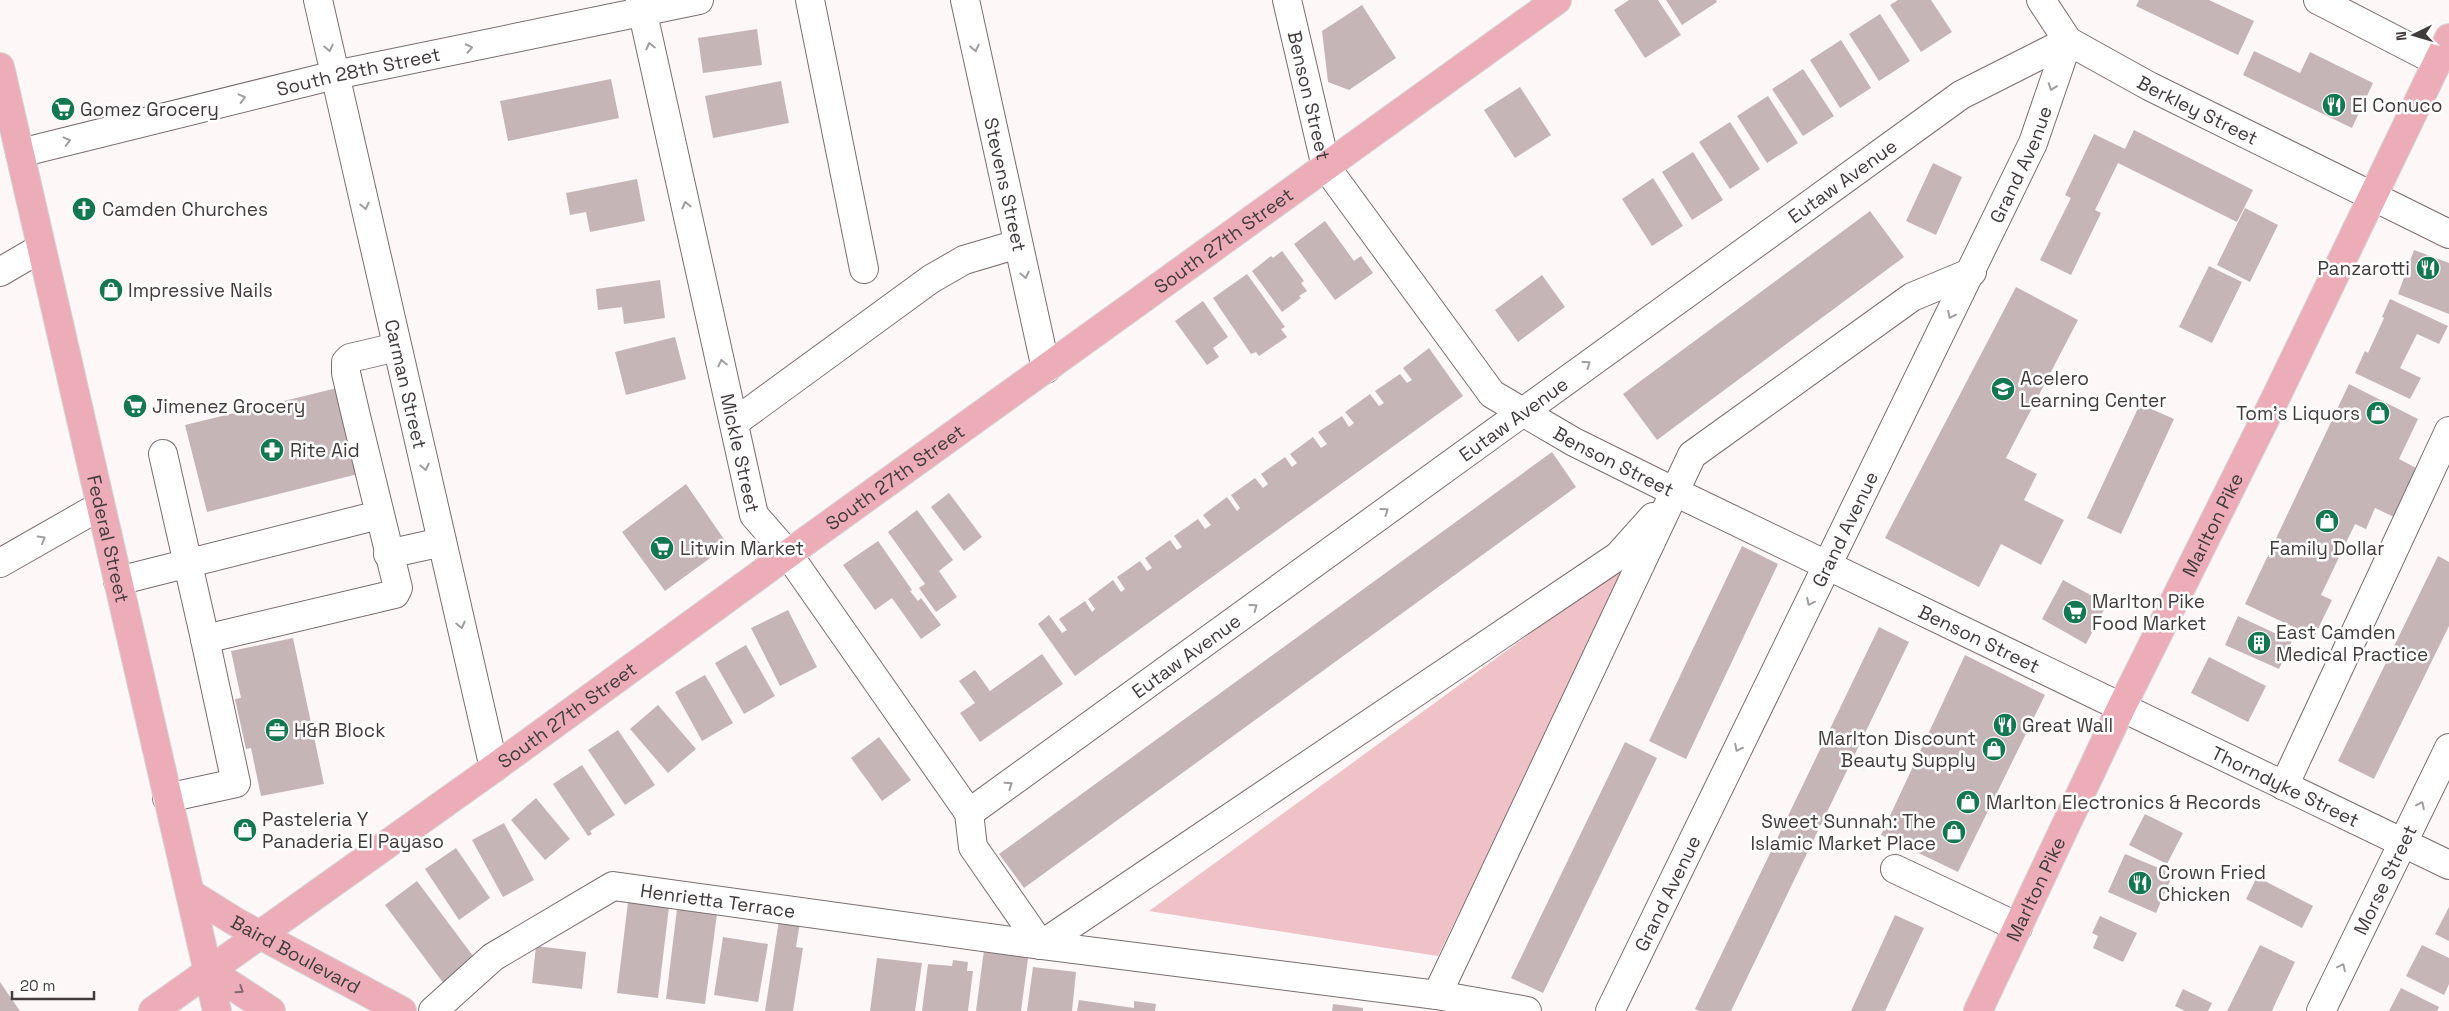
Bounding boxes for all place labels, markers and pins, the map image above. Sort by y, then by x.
restaurant icon: El Conuco [2321,92,2347,118]
place label: El Conuco [2352,93,2442,118]
supermarket icon: Gomez Grocery [50,96,76,122]
place label: Gomez Grocery [80,97,219,122]
church icon: Camden Churches [71,196,97,222]
place label: Camden Churches [102,197,268,222]
restaurant icon: Panzarotti [2415,255,2441,281]
place label: Panzarotti [2317,256,2410,281]
shop icon: Impressive Nails [98,277,124,303]
place label: Impressive Nails [128,278,273,303]
place label: Acelero Learning Center [2020,366,2166,413]
school or university icon: Acelero Learning Center [1990,376,2016,402]
supermarket icon: Jimenez Grocery [122,393,148,419]
place label: Jimenez Grocery [152,394,305,419]
shop icon: Tom's Liquors [2365,400,2391,426]
place label: Tom's Liquors [2236,401,2360,426]
pharmacy icon: Rite Aid [259,437,285,463]
place label: Rite Aid [290,438,360,463]
shop icon: Family Dollar [2314,508,2340,534]
supermarket icon: Litwin Market [649,535,675,561]
place label: Litwin Market [680,536,804,561]
place label: Family Dollar [2270,536,2384,561]
place label: Marlton Pike Food Market [2092,589,2207,636]
supermarket icon: Marlton Pike Food Market [2062,599,2088,625]
place label: East Camden Medical Practice [2276,620,2428,667]
building icon: East Camden Medical Practice [2246,630,2272,656]
restaurant icon: Great Wall [1992,712,2018,738]
place label: Great Wall [2022,713,2113,738]
office icon: H&R Block [264,717,290,743]
place label: H&R Block [294,718,385,743]
place label: Marlton Discount Beauty Supply [1818,726,1976,773]
shop icon: Marlton Discount Beauty Supply [1981,736,2007,762]
shop icon: Marlton Electronics & Records [1955,789,1981,815]
place label: Marlton Electronics & Records [1986,790,2261,815]
place label: Pasteleria Y Panaderia El Payaso [262,807,444,854]
place label: Sweet Sunnah: The Islamic Market Place [1750,809,1936,856]
shop icon: Pasteleria Y Panaderia El Payaso [232,817,258,843]
shop icon: Sweet Sunnah: The Islamic Market Place [1941,819,1967,845]
place label: Crown Fried Chicken [2158,860,2266,907]
restaurant icon: Crown Fried Chicken [2127,870,2153,896]

